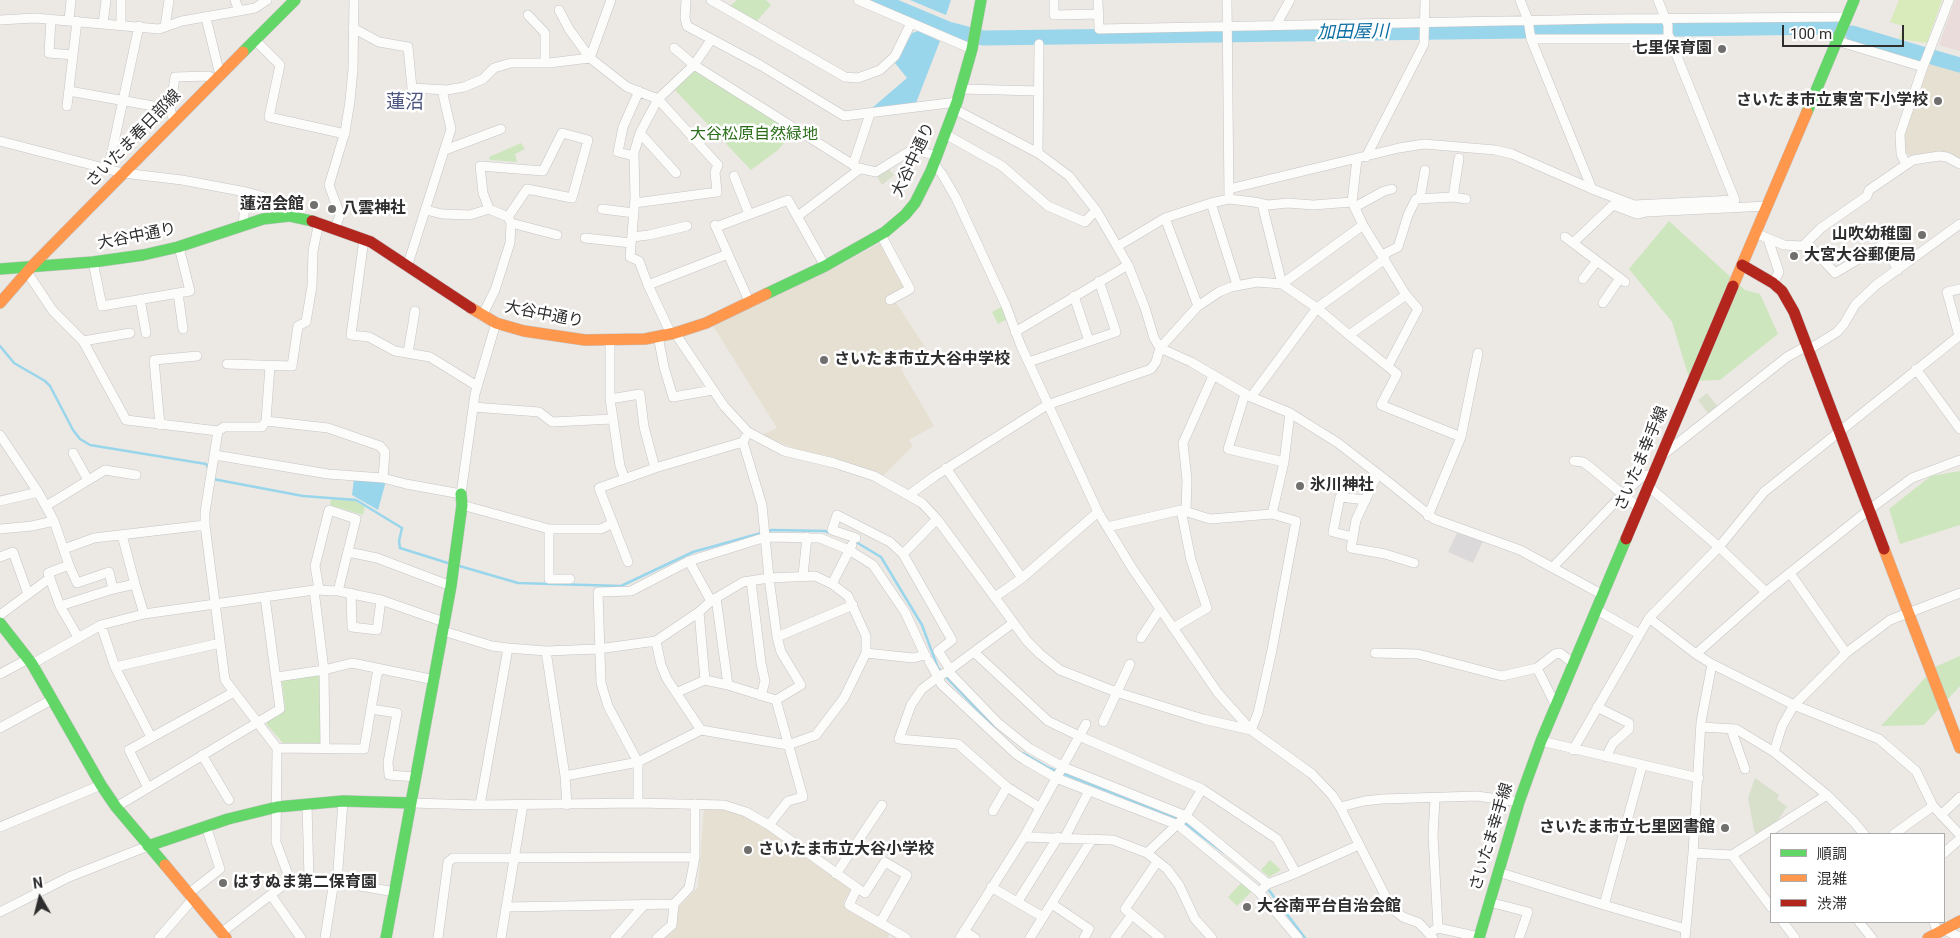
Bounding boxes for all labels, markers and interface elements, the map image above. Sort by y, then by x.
scale bar [1785,15,1908,47]
water label: 加田屋川 [1317,22,1389,44]
text: 100 m [1790,25,1832,43]
place label: 七里保育園 [1632,39,1712,59]
marker: 七里保育園 [1716,43,1728,55]
street label: さいたま春日部線 [83,86,185,192]
place label: さいたま市立東宮下小学校 [1736,91,1928,111]
district label: 蓮沼 [386,92,424,114]
marker: さいたま市立東宮下小学校 [1932,95,1944,107]
street label: 大谷中通り [888,120,940,200]
park label: 大谷松原自然緑地 [690,125,818,145]
place label: 蓮沼会館 [240,195,304,215]
marker: 蓮沼会館 [308,199,320,211]
place label: 八雲神社 [342,199,406,219]
marker: 八雲神社 [326,203,338,215]
street label: 大谷中通り [96,220,178,254]
place label: 山吹幼稚園 [1832,225,1912,245]
marker: 山吹幼稚園 [1916,229,1928,241]
place label: 大宮大谷郵便局 [1804,246,1916,266]
marker: 大宮大谷郵便局 [1788,250,1800,262]
street label: 大谷中通り [503,298,585,332]
place label: さいたま市立大谷中学校 [834,350,1010,370]
marker: さいたま市立大谷中学校 [818,354,830,366]
street label: さいたま幸手線 [1611,404,1673,514]
place label: 氷川神社 [1310,476,1374,496]
marker: 氷川神社 [1294,480,1306,492]
street label: さいたま幸手線 [1466,781,1518,893]
place label: さいたま市立七里図書館 [1539,818,1715,838]
marker: さいたま市立七里図書館 [1719,822,1731,834]
legend [1770,833,1945,923]
place label: さいたま市立大谷小学校 [758,840,934,860]
marker: さいたま市立大谷小学校 [742,844,754,856]
text: 順調 [1817,845,1847,863]
text: 混雑 [1817,870,1847,888]
north arrow [15,873,65,923]
place label: はすぬま第二保育園 [233,873,377,893]
text: N [32,875,44,892]
marker: はすぬま第二保育園 [217,877,229,889]
text: 渋滞 [1817,895,1847,913]
place label: 大谷南平台自治会館 [1257,897,1401,917]
marker: 大谷南平台自治会館 [1241,901,1253,913]

